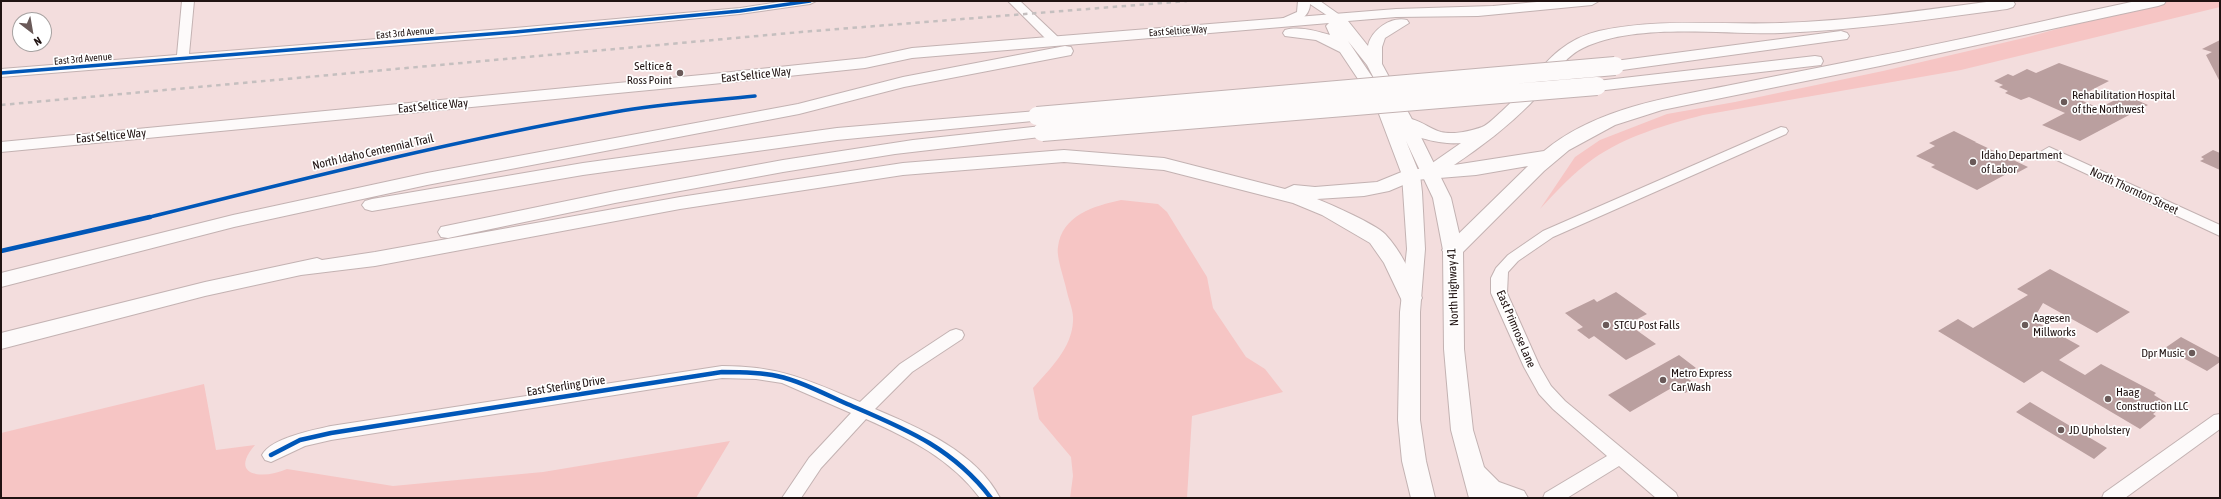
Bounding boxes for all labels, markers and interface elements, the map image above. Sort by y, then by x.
north arrow [12,12,52,52]
street label: East Seltice Way [1148,23,1208,39]
street label: East 3rd Avenue [376,24,434,42]
text: N [32,35,44,48]
street label: East 3rd Avenue [54,50,112,68]
place label: Seltice & Ross Point [627,59,672,87]
street label: East Seltice Way [720,64,792,86]
marker: Seltice & Ross Point [675,68,685,78]
place label: Rehabilitation Hospital of the Northwest [2072,88,2175,116]
street label: East Seltice Way [397,96,469,116]
marker: Rehabilitation Hospital of the Northwest [2059,97,2069,107]
street label: East Seltice Way [75,126,147,146]
street label: North Idaho Centennial Trail [311,131,435,173]
place label: Idaho Department of Labor [1981,148,2062,176]
marker: Idaho Department of Labor [1968,157,1978,167]
street label: North Thornton Street [2088,164,2180,218]
street label: North Highway 41 [1444,248,1462,326]
street label: East Primrose Lane [1493,288,1539,370]
place label: Aagesen Millworks [2033,311,2076,339]
place label: STCU Post Falls [1614,318,1680,332]
marker: STCU Post Falls [1601,320,1611,330]
marker: Aagesen Millworks [2020,320,2030,330]
place label: Dpr Music [2141,346,2184,360]
marker: Dpr Music [2187,348,2197,358]
place label: Metro Express Car Wash [1671,366,1732,394]
street label: East Sterling Drive [526,373,606,399]
marker: Metro Express Car Wash [1658,375,1668,385]
place label: Haag Construction LLC [2116,385,2188,413]
marker: Haag Construction LLC [2103,394,2113,404]
place label: JD Upholstery [2069,423,2130,437]
marker: JD Upholstery [2056,425,2066,435]

